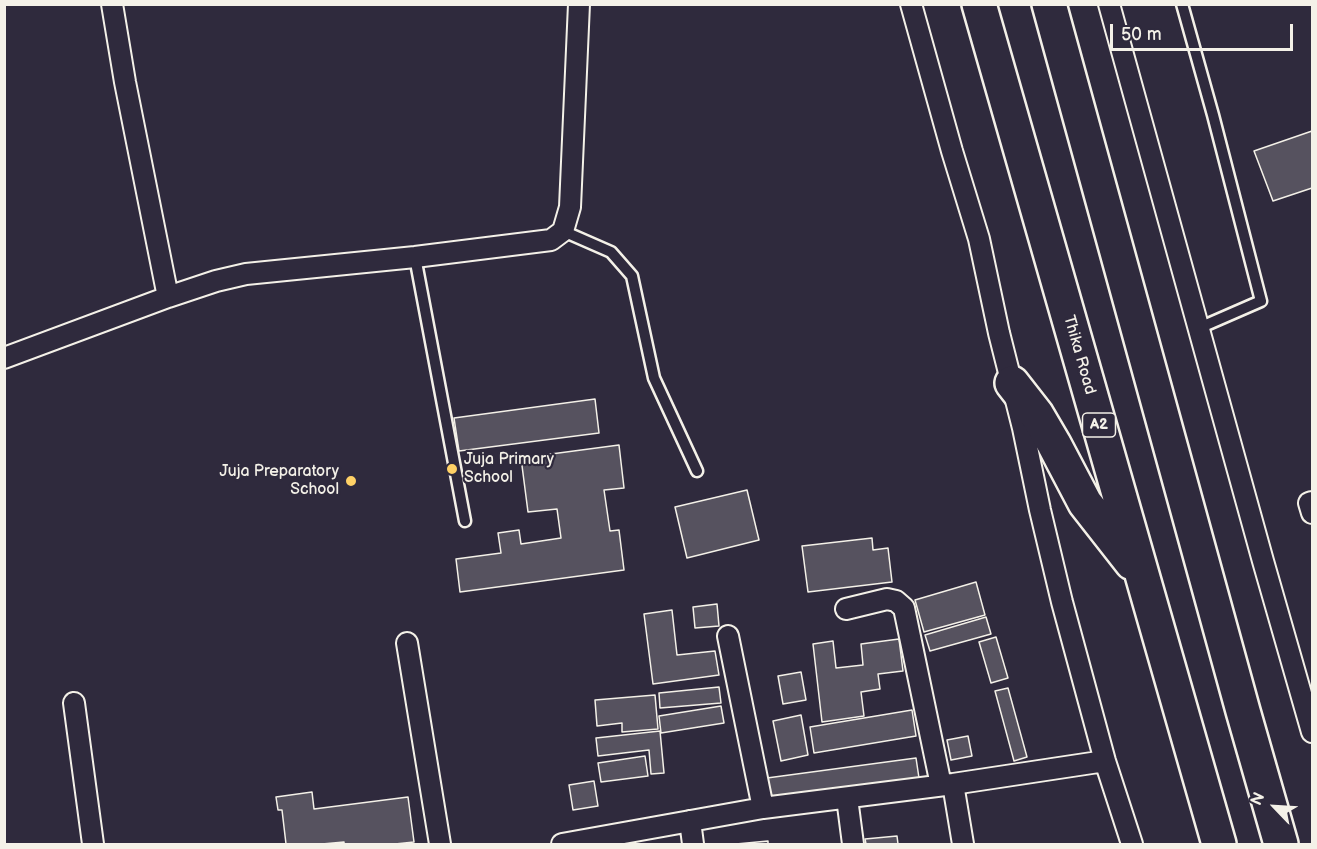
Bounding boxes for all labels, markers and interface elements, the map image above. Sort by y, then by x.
scale bar [1113,12,1296,50]
text: 50 m [1121,24,1162,45]
street label: Thika Road [1059,313,1099,397]
road number: A2 [1082,413,1116,437]
place label: Juja Primary School [464,450,554,488]
place label: Juja Preparatory School [219,462,339,500]
marker: Juja Primary School [445,462,459,476]
marker: Juja Preparatory School [344,474,358,488]
north arrow [1245,777,1305,837]
text: N [1247,790,1269,809]

